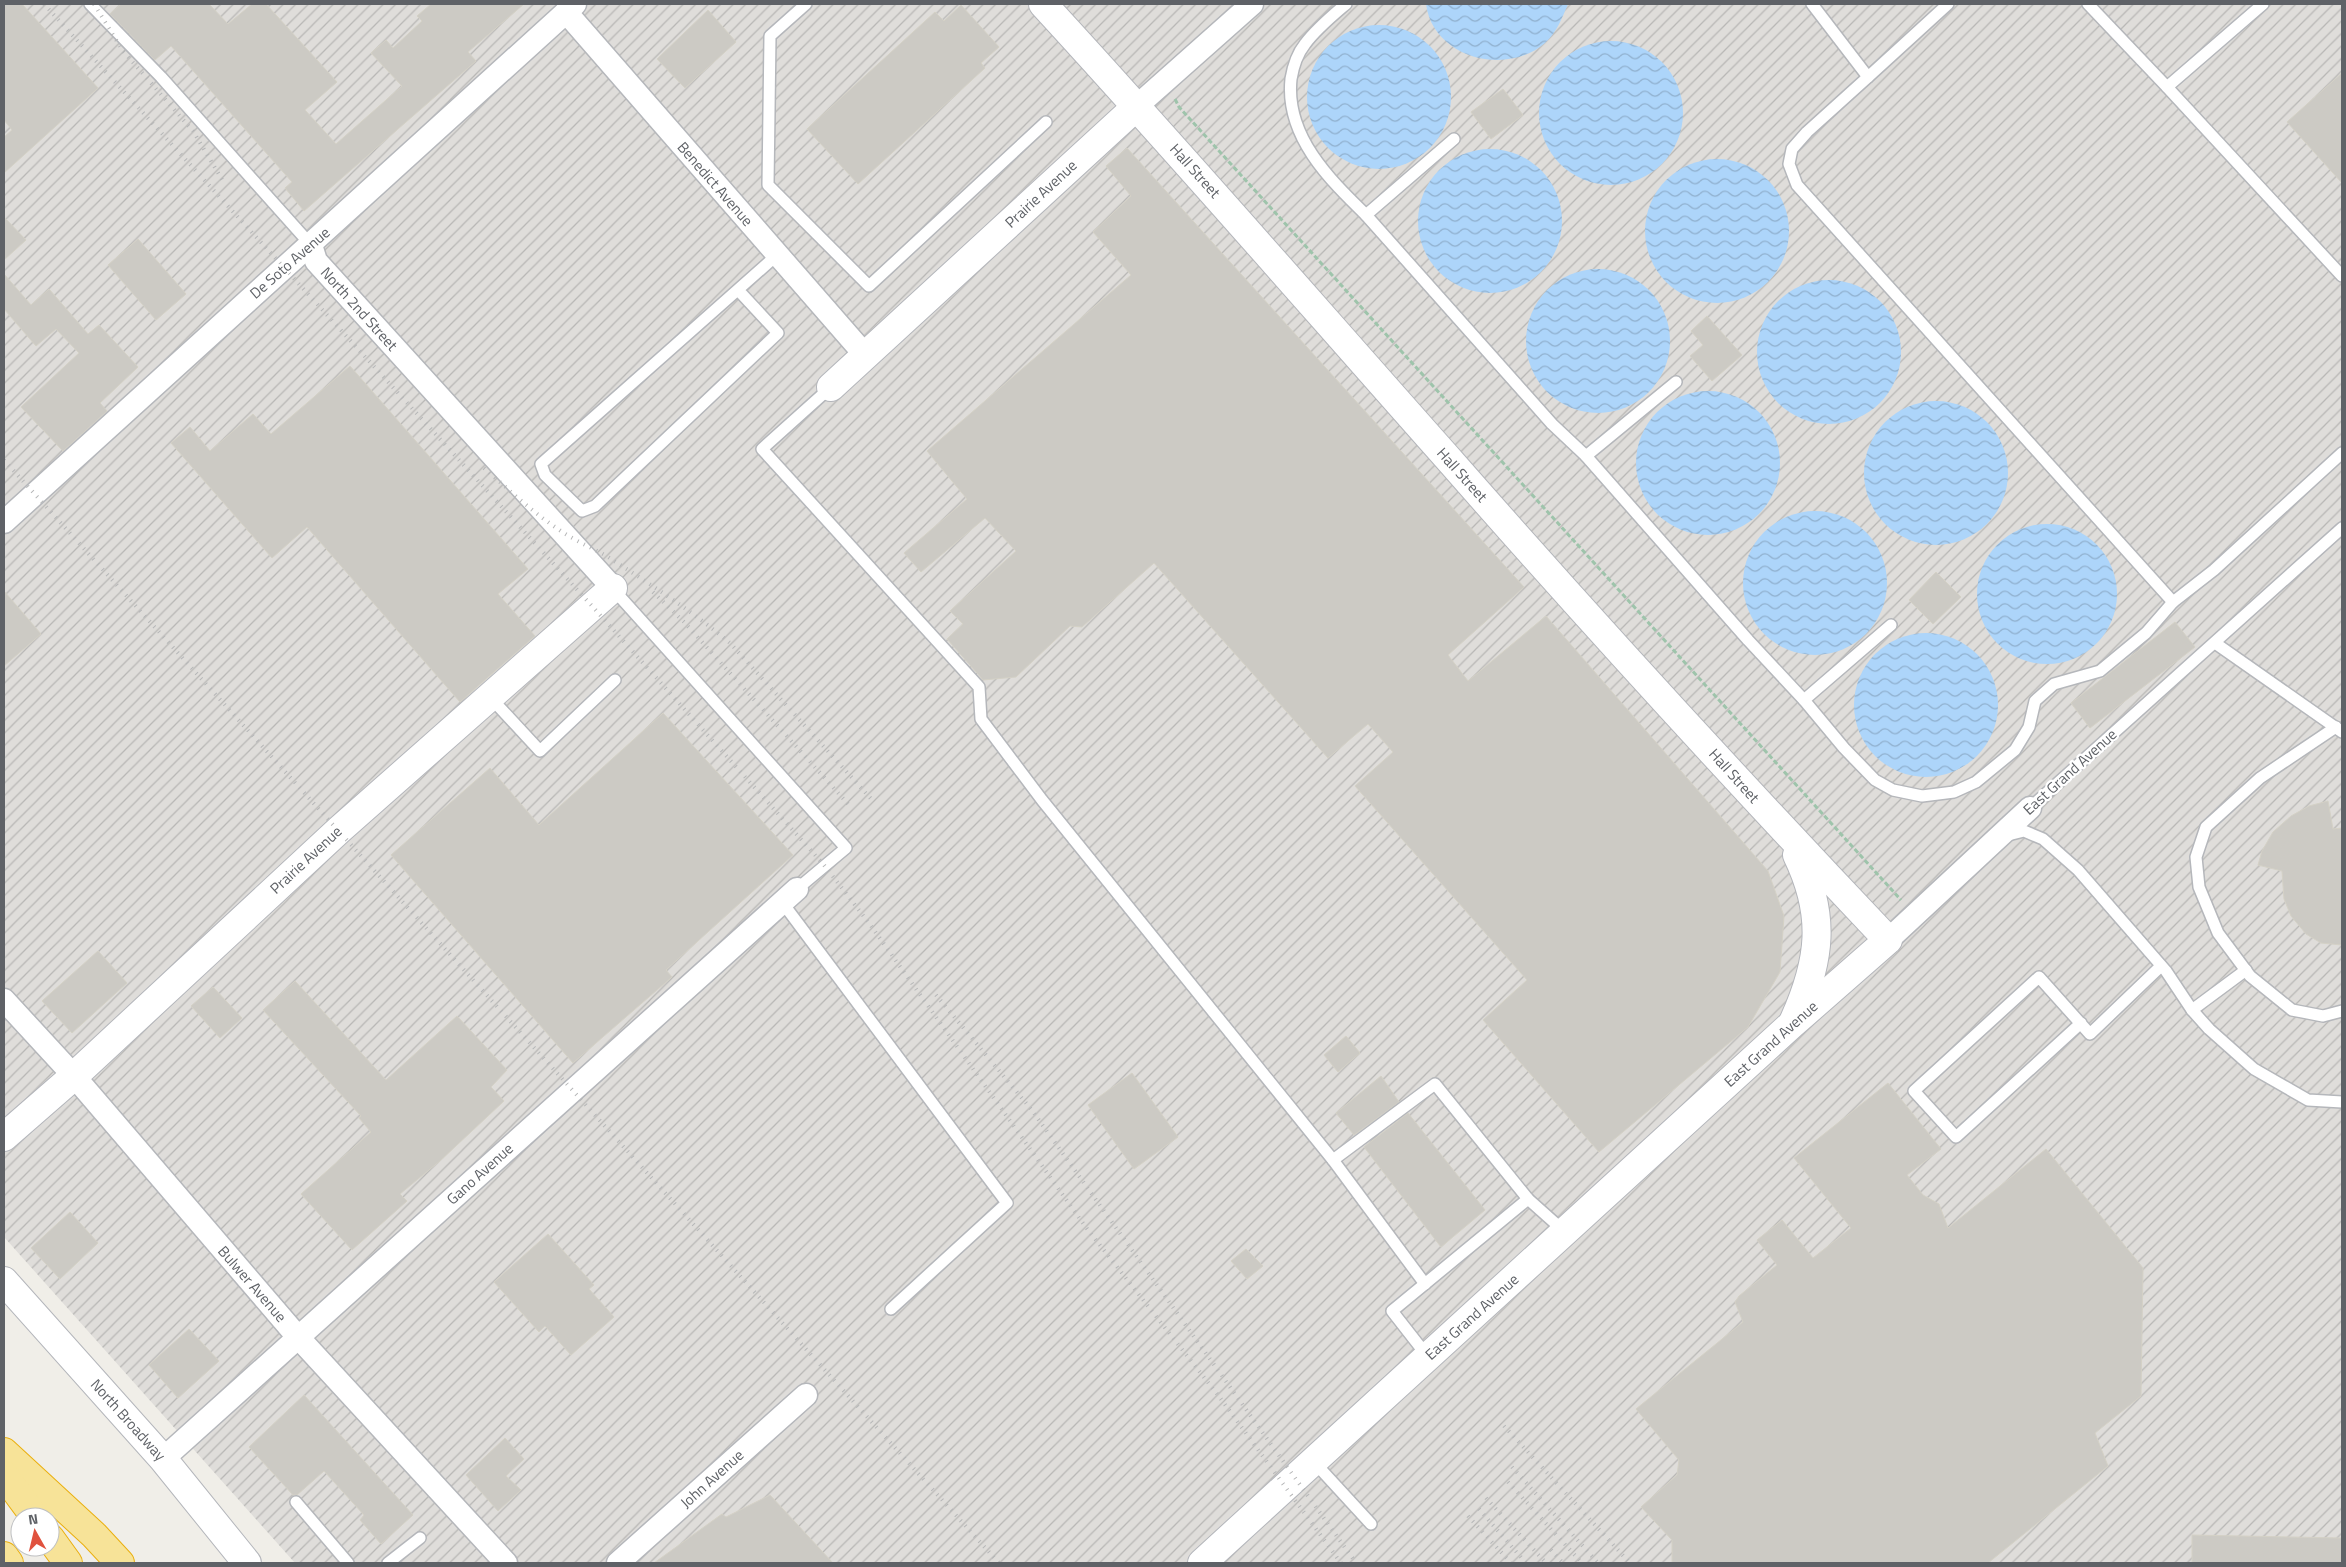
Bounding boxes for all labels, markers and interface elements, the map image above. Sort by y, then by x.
street label: Benedict Avenue [672,136,759,231]
street label: Hall Street [1165,138,1227,204]
street label: Prairie Avenue [999,154,1082,233]
street label: De Soto Avenue [244,221,335,304]
street label: North 2nd Street [315,262,404,356]
street label: Hall Street [1432,442,1494,508]
street label: East Grand Avenue [2018,723,2122,820]
street label: Hall Street [1704,743,1766,809]
street label: Prairie Avenue [264,820,347,899]
street label: East Grand Avenue [1719,995,1823,1092]
street label: Gano Avenue [441,1137,518,1210]
street label: Bulwer Avenue [213,1240,292,1327]
street label: East Grand Avenue [1420,1268,1524,1365]
street label: North Broadway [85,1374,172,1466]
street label: John Avenue [675,1444,749,1513]
north arrow [10,1507,60,1557]
text: N [27,1508,39,1530]

